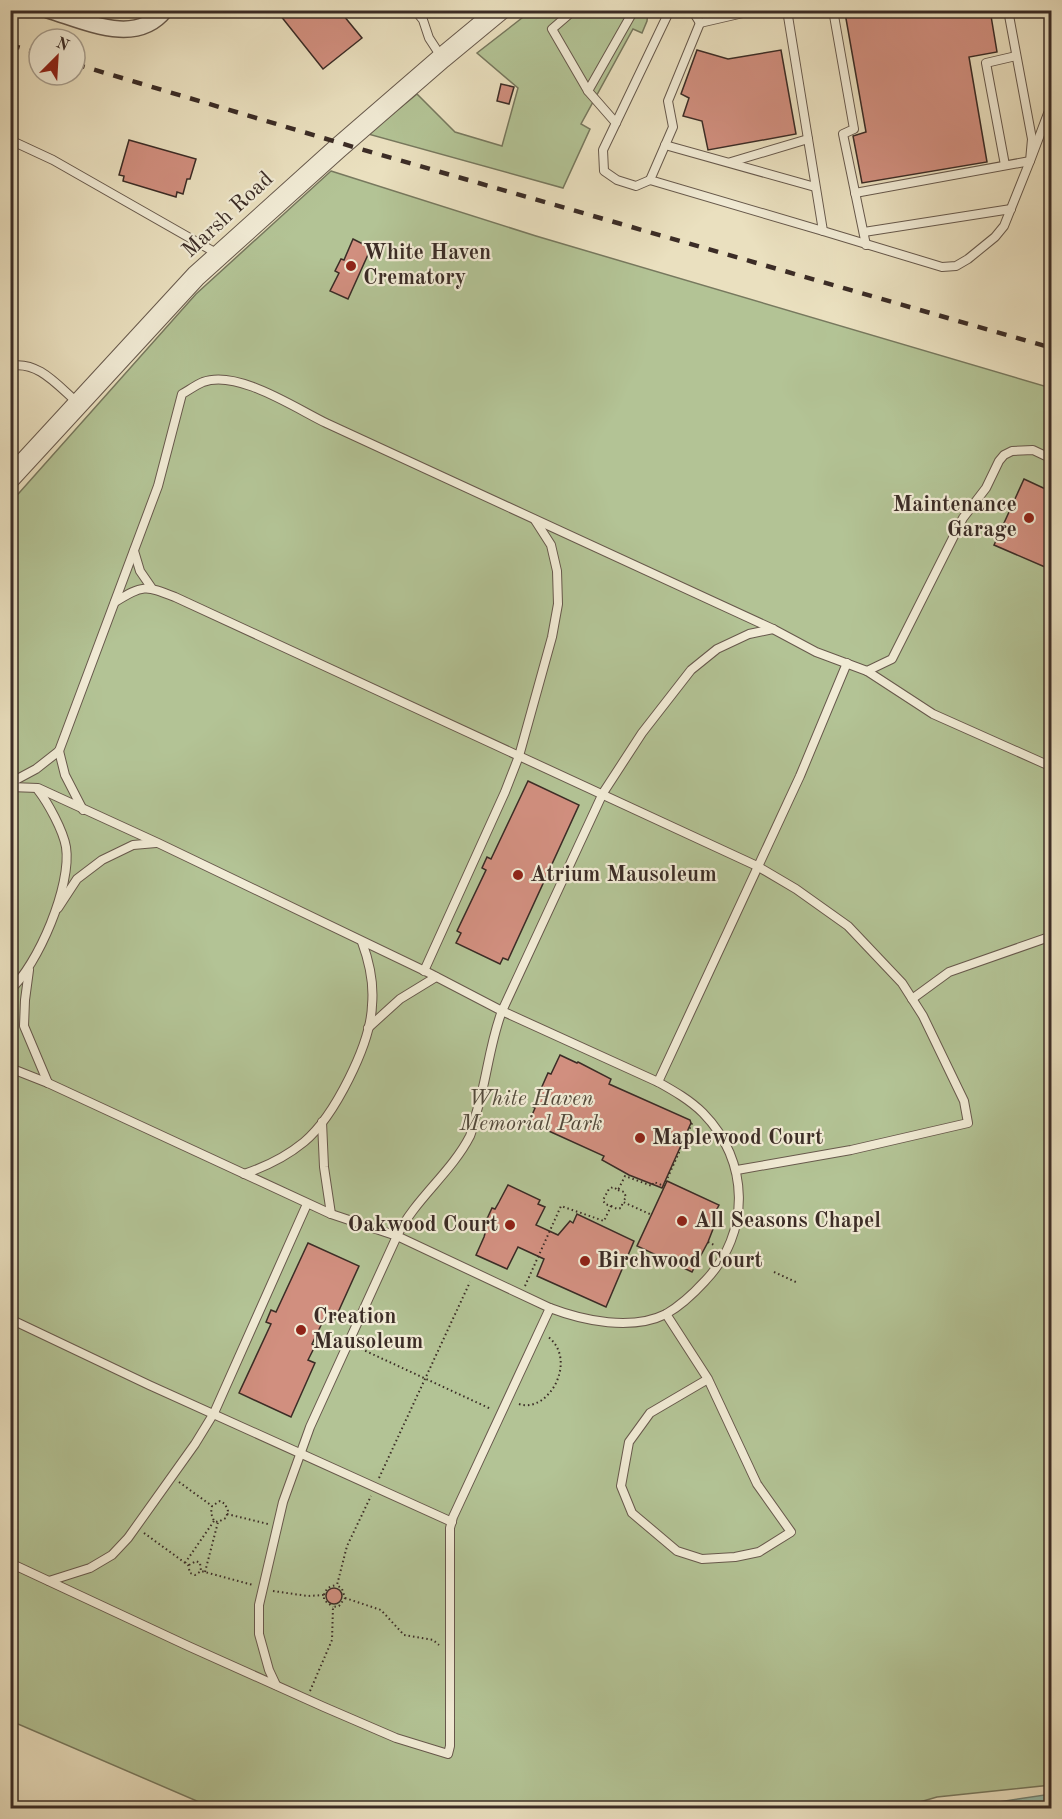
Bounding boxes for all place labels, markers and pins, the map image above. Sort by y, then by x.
place label: White Haven Crematory [363,242,491,289]
marker: White Haven Crematory [344,259,358,273]
place label: Maintenance Garage [893,494,1017,541]
marker: Maintenance Garage [1022,511,1036,525]
place label: Atrium Mausoleum [530,864,717,886]
marker: Atrium Mausoleum [511,868,525,882]
place label: Maplewood Court [652,1127,823,1149]
marker: Maplewood Court [633,1131,647,1145]
place label: All Seasons Chapel [694,1210,881,1232]
place label: Oakwood Court [348,1214,498,1236]
marker: All Seasons Chapel [675,1214,689,1228]
marker: Oakwood Court [503,1218,517,1232]
place label: Birchwood Court [597,1250,763,1272]
marker: Birchwood Court [578,1254,592,1268]
place label: Creation Mausoleum [313,1306,423,1353]
marker: Creation Mausoleum [294,1323,308,1337]

